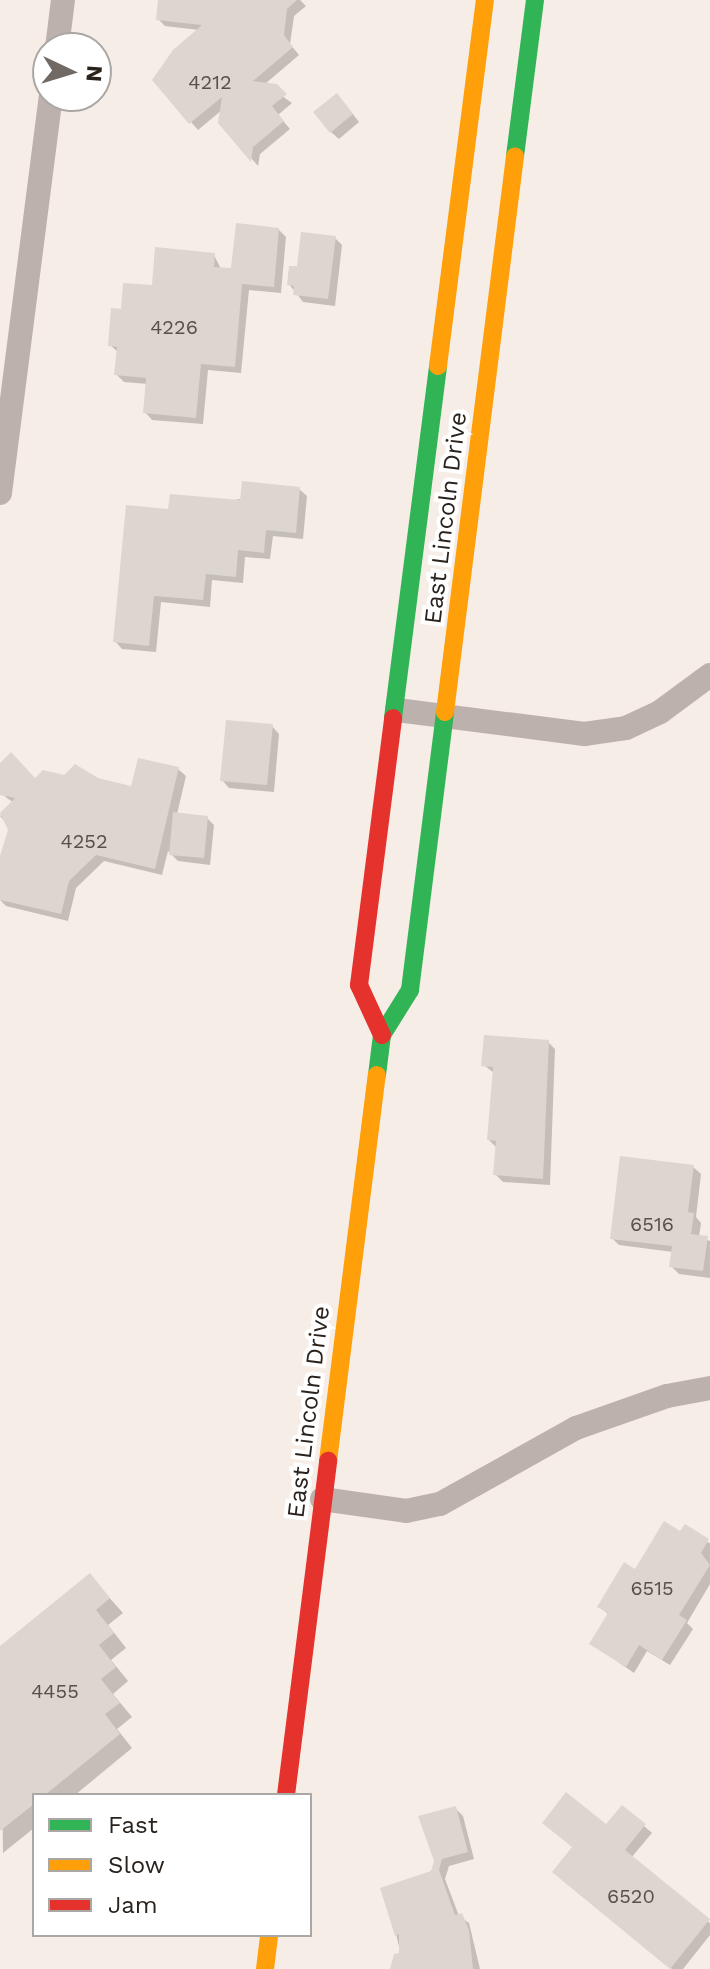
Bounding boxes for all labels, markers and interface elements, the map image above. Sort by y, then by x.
north arrow [32,32,112,112]
text: N [81,65,107,83]
house number: 4212 [188,70,232,94]
house number: 4226 [150,315,198,339]
street label: East Lincoln Drive [419,410,473,626]
house number: 4252 [60,829,108,853]
house number: 6516 [630,1212,674,1236]
street label: East Lincoln Drive [282,1304,336,1520]
house number: 6515 [630,1576,674,1600]
house number: 4455 [31,1679,79,1703]
legend [32,1793,312,1937]
text: Fast [108,1811,158,1839]
text: Slow [108,1851,165,1879]
house number: 6520 [607,1884,655,1908]
text: Jam [108,1891,158,1919]

